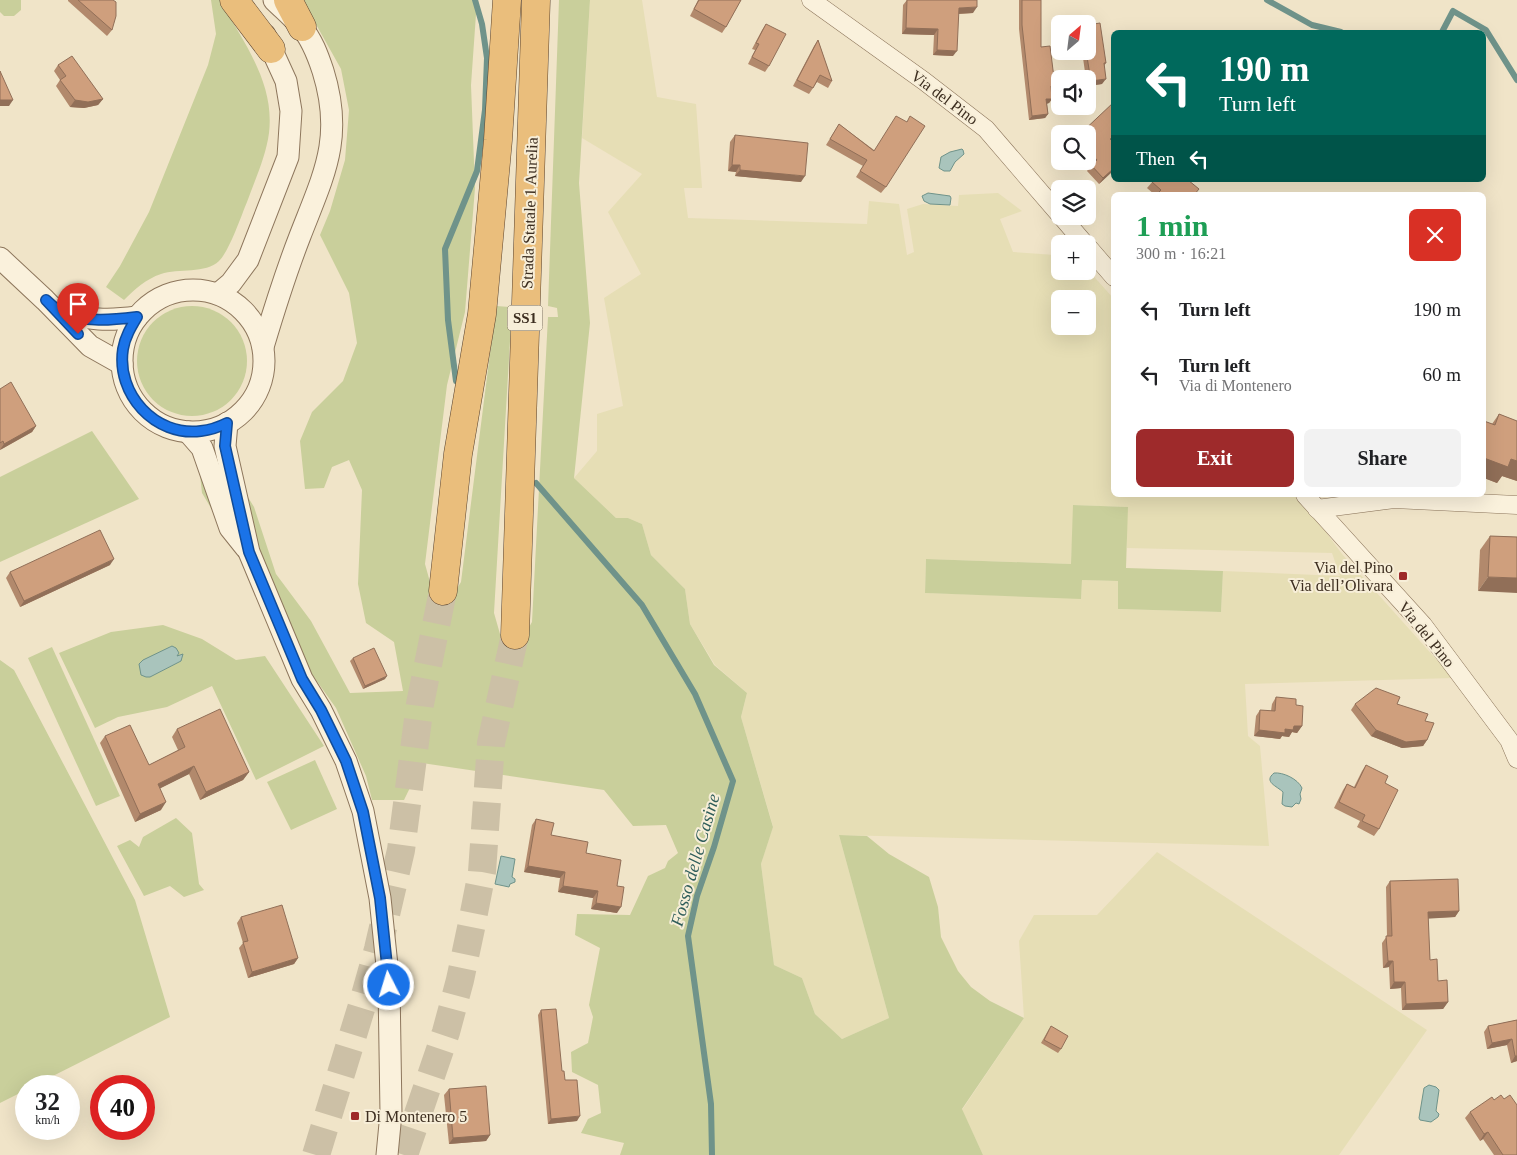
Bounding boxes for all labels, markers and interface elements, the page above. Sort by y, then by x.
north arrow [1051,15,1096,60]
map controls [1051,15,1096,335]
icon: left [1136,50,1201,115]
text: 190 m [1219,50,1309,89]
street label: Via del Pino [908,67,981,128]
button: sound [1051,70,1096,115]
text: Turn left [1219,91,1296,116]
button: search [1051,125,1096,170]
street label: Strada Statale 1 Aurelia [518,137,541,289]
icon: left [1185,145,1213,173]
text: Then [1136,148,1175,169]
button: layers [1051,180,1096,225]
text: 1 min [1136,209,1209,242]
button: close [1409,209,1461,261]
button: + [1051,235,1096,280]
text: 300 m · 16:21 [1136,245,1226,262]
pin [57,283,99,334]
icon: arrive [64,290,92,318]
button: − [1051,290,1096,335]
icon: left [1136,296,1164,324]
text: Turn left [1179,299,1251,320]
text: 190 m [1413,299,1461,320]
road number: SS1 [508,306,542,330]
text: Turn left [1179,355,1251,376]
icon: left [1136,361,1164,389]
text: 60 m [1422,364,1461,385]
text: Via di Montenero [1179,377,1292,394]
button: Exit [1136,429,1294,487]
button: Share [1304,429,1461,487]
place label: Via del Pino Via dell’Olivara [1290,559,1393,594]
marker: Via del Pino Via dell’Olivara [1397,570,1409,582]
street label: Via del Pino [1395,598,1458,670]
water label: Fosso delle Casine [666,791,723,930]
position arrow [362,958,414,1010]
speed limit sign: 40 [90,1075,155,1140]
text: 32 [35,1088,60,1115]
place label: Di Montenero 5 [365,1108,467,1125]
marker: Di Montenero 5 [349,1110,361,1122]
text: km/h [35,1113,60,1127]

